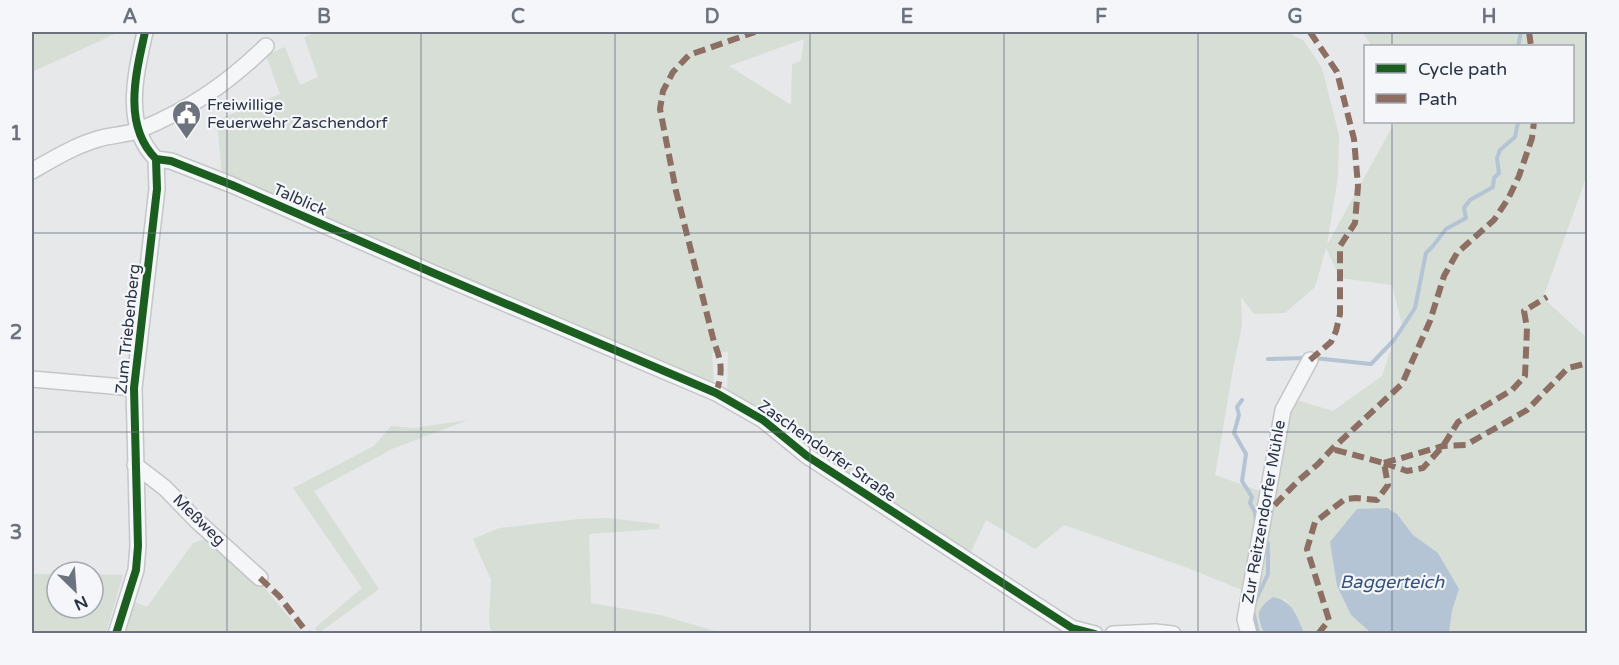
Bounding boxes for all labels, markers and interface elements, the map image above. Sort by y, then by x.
text: A [123,5,138,29]
text: B [317,5,331,29]
text: C [511,5,525,29]
text: D [704,5,720,29]
text: E [901,5,914,29]
text: F [1095,5,1107,29]
text: G [1287,5,1303,29]
text: H [1481,5,1497,29]
legend [1364,45,1574,123]
text: Cycle path [1418,58,1507,80]
text: Path [1418,88,1457,110]
place label: Freiwillige Feuerwehr Zaschendorf [207,95,389,133]
public building icon: Freiwillige Feuerwehr Zaschendorf [170,98,202,140]
text: 1 [10,122,22,146]
street label: Talblick [270,179,330,221]
street label: Zum Triebenberg [111,263,145,395]
text: 2 [10,321,22,345]
street label: Zaschendorfer Straße [754,396,900,506]
street label: Zur Reitzendorfer Mühle [1238,419,1290,605]
street label: Meßweg [168,490,230,550]
text: 3 [10,521,22,545]
north arrow [45,560,105,620]
water label: Baggerteich [1340,571,1445,593]
text: N [71,591,91,614]

